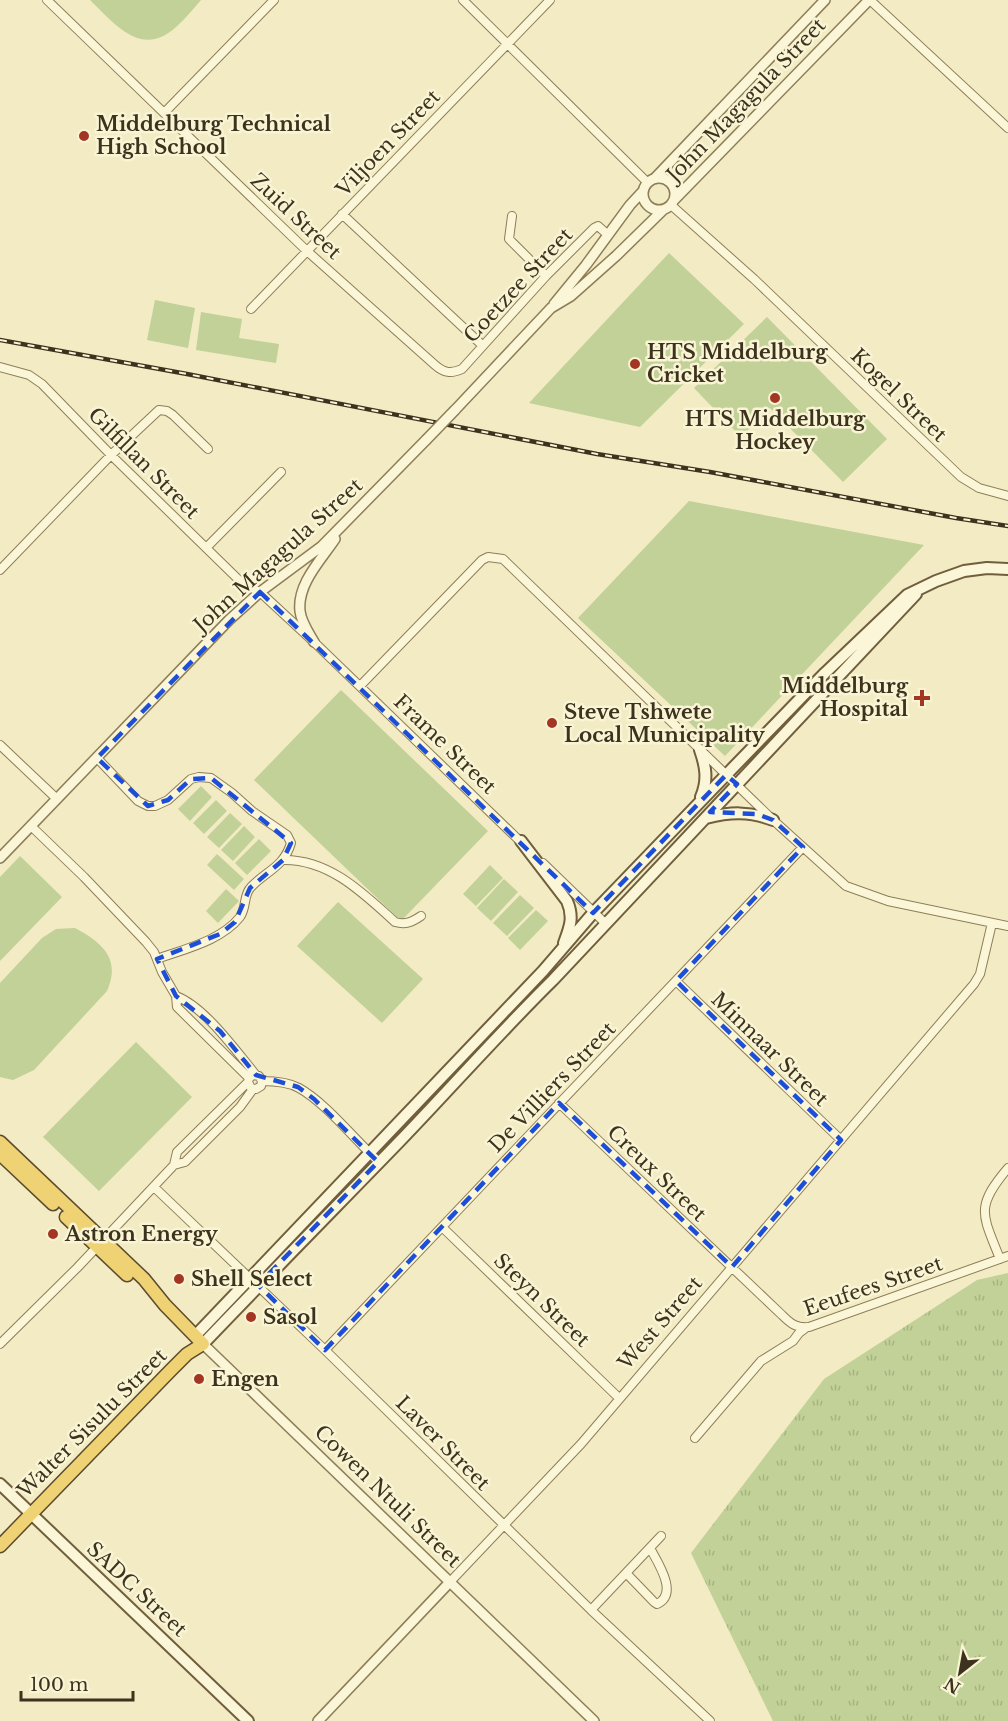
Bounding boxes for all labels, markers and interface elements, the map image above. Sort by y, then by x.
street label: John Magagula Street [659,13,831,189]
street label: Viljoen Street [330,84,445,202]
place label: Middelburg Technical High School [96,112,331,159]
marker: Middelburg Technical High School [77,129,91,143]
street label: Zuid Street [246,168,347,264]
street label: Coetzee Street [459,222,578,347]
place label: HTS Middelburg Cricket [647,340,828,387]
street label: Kogel Street [846,343,952,447]
marker: HTS Middelburg Cricket [628,357,642,371]
marker: HTS Middelburg Hockey [768,391,782,405]
street label: Gilfillan Street [83,402,205,524]
place label: HTS Middelburg Hockey [685,407,866,454]
street label: John Magagula Street [187,473,367,639]
place label: Middelburg Hospital [782,674,909,721]
street label: Frame Street [389,689,501,799]
marker: Middelburg Hospital [913,689,931,707]
place label: Steve Tshwete Local Municipality [564,700,766,747]
marker: Steve Tshwete Local Municipality [545,716,559,730]
street label: Minnaar Street [707,987,834,1111]
street label: De Villiers Street [484,1016,621,1157]
street label: Creux Street [603,1120,712,1226]
place label: Astron Energy [64,1222,219,1246]
marker: Astron Energy [46,1227,60,1241]
street label: Steyn Street [489,1248,595,1352]
street label: Eeufees Street [800,1251,946,1321]
place label: Shell Select [191,1267,313,1291]
street label: West Street [612,1271,707,1375]
marker: Shell Select [172,1272,186,1286]
place label: Sasol [263,1305,317,1329]
marker: Sasol [244,1310,258,1324]
street label: Walter Sisulu Street [12,1343,172,1503]
place label: Engen [211,1367,280,1391]
marker: Engen [192,1372,206,1386]
street label: Laver Street [391,1391,495,1495]
street label: Cowen Ntuli Street [310,1420,467,1572]
street label: SADC Street [82,1537,192,1642]
north arrow [930,1643,990,1703]
scale bar [21,1664,134,1702]
text: N [941,1673,964,1698]
text: 100 m [30,1674,88,1696]

